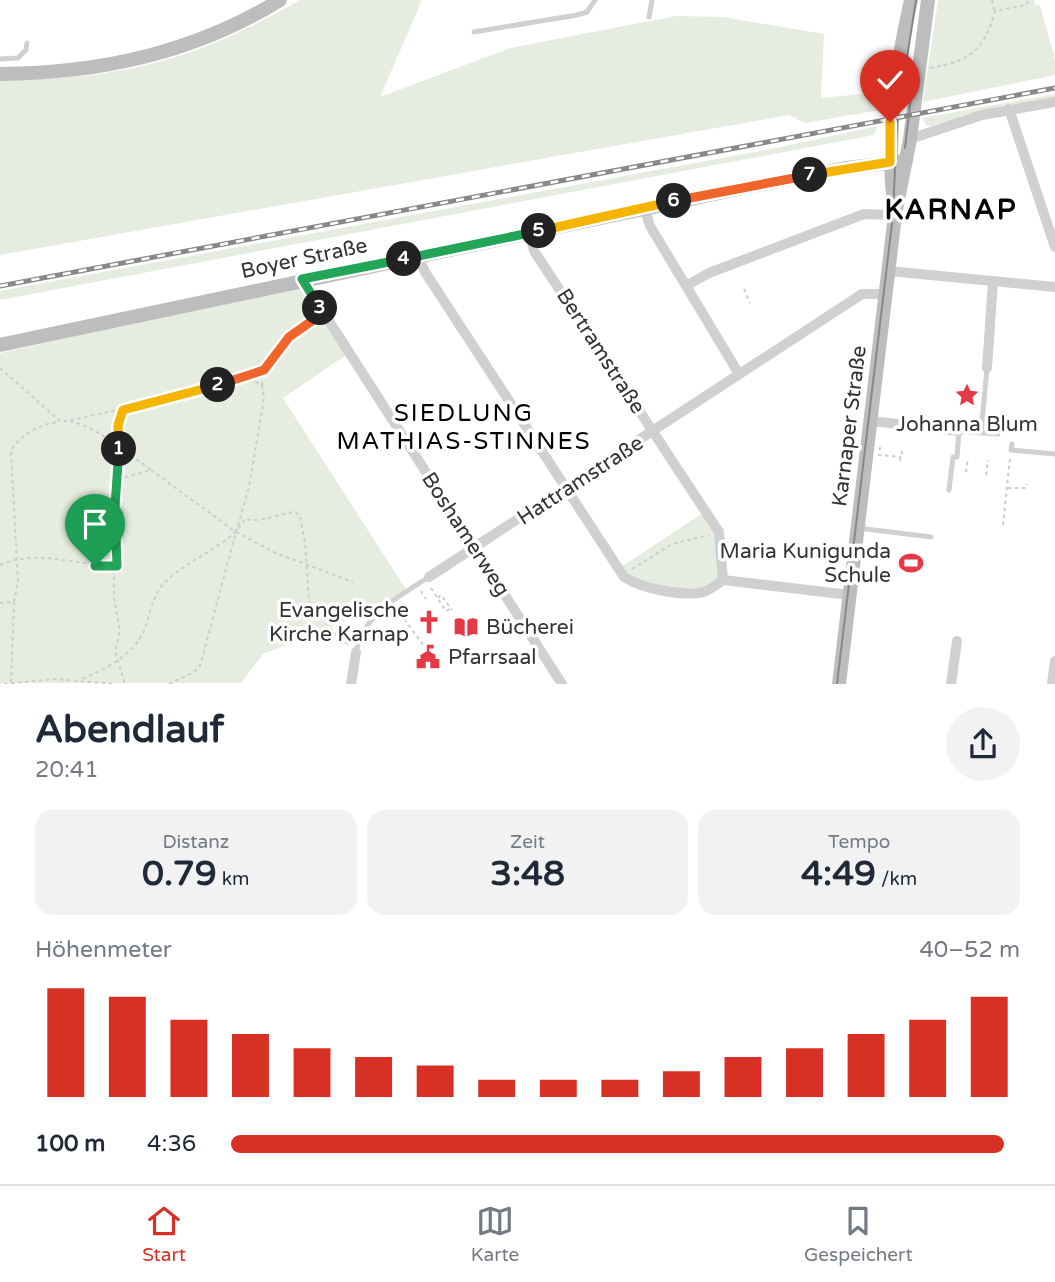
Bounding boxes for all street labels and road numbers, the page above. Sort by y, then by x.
street label: Boyer Straße [239,233,370,284]
street label: Bertramstraße [551,284,650,419]
street label: Karnaper Straße [827,344,872,508]
street label: Hattramstraße [513,430,648,530]
street label: Boshamerweg [416,468,515,601]

